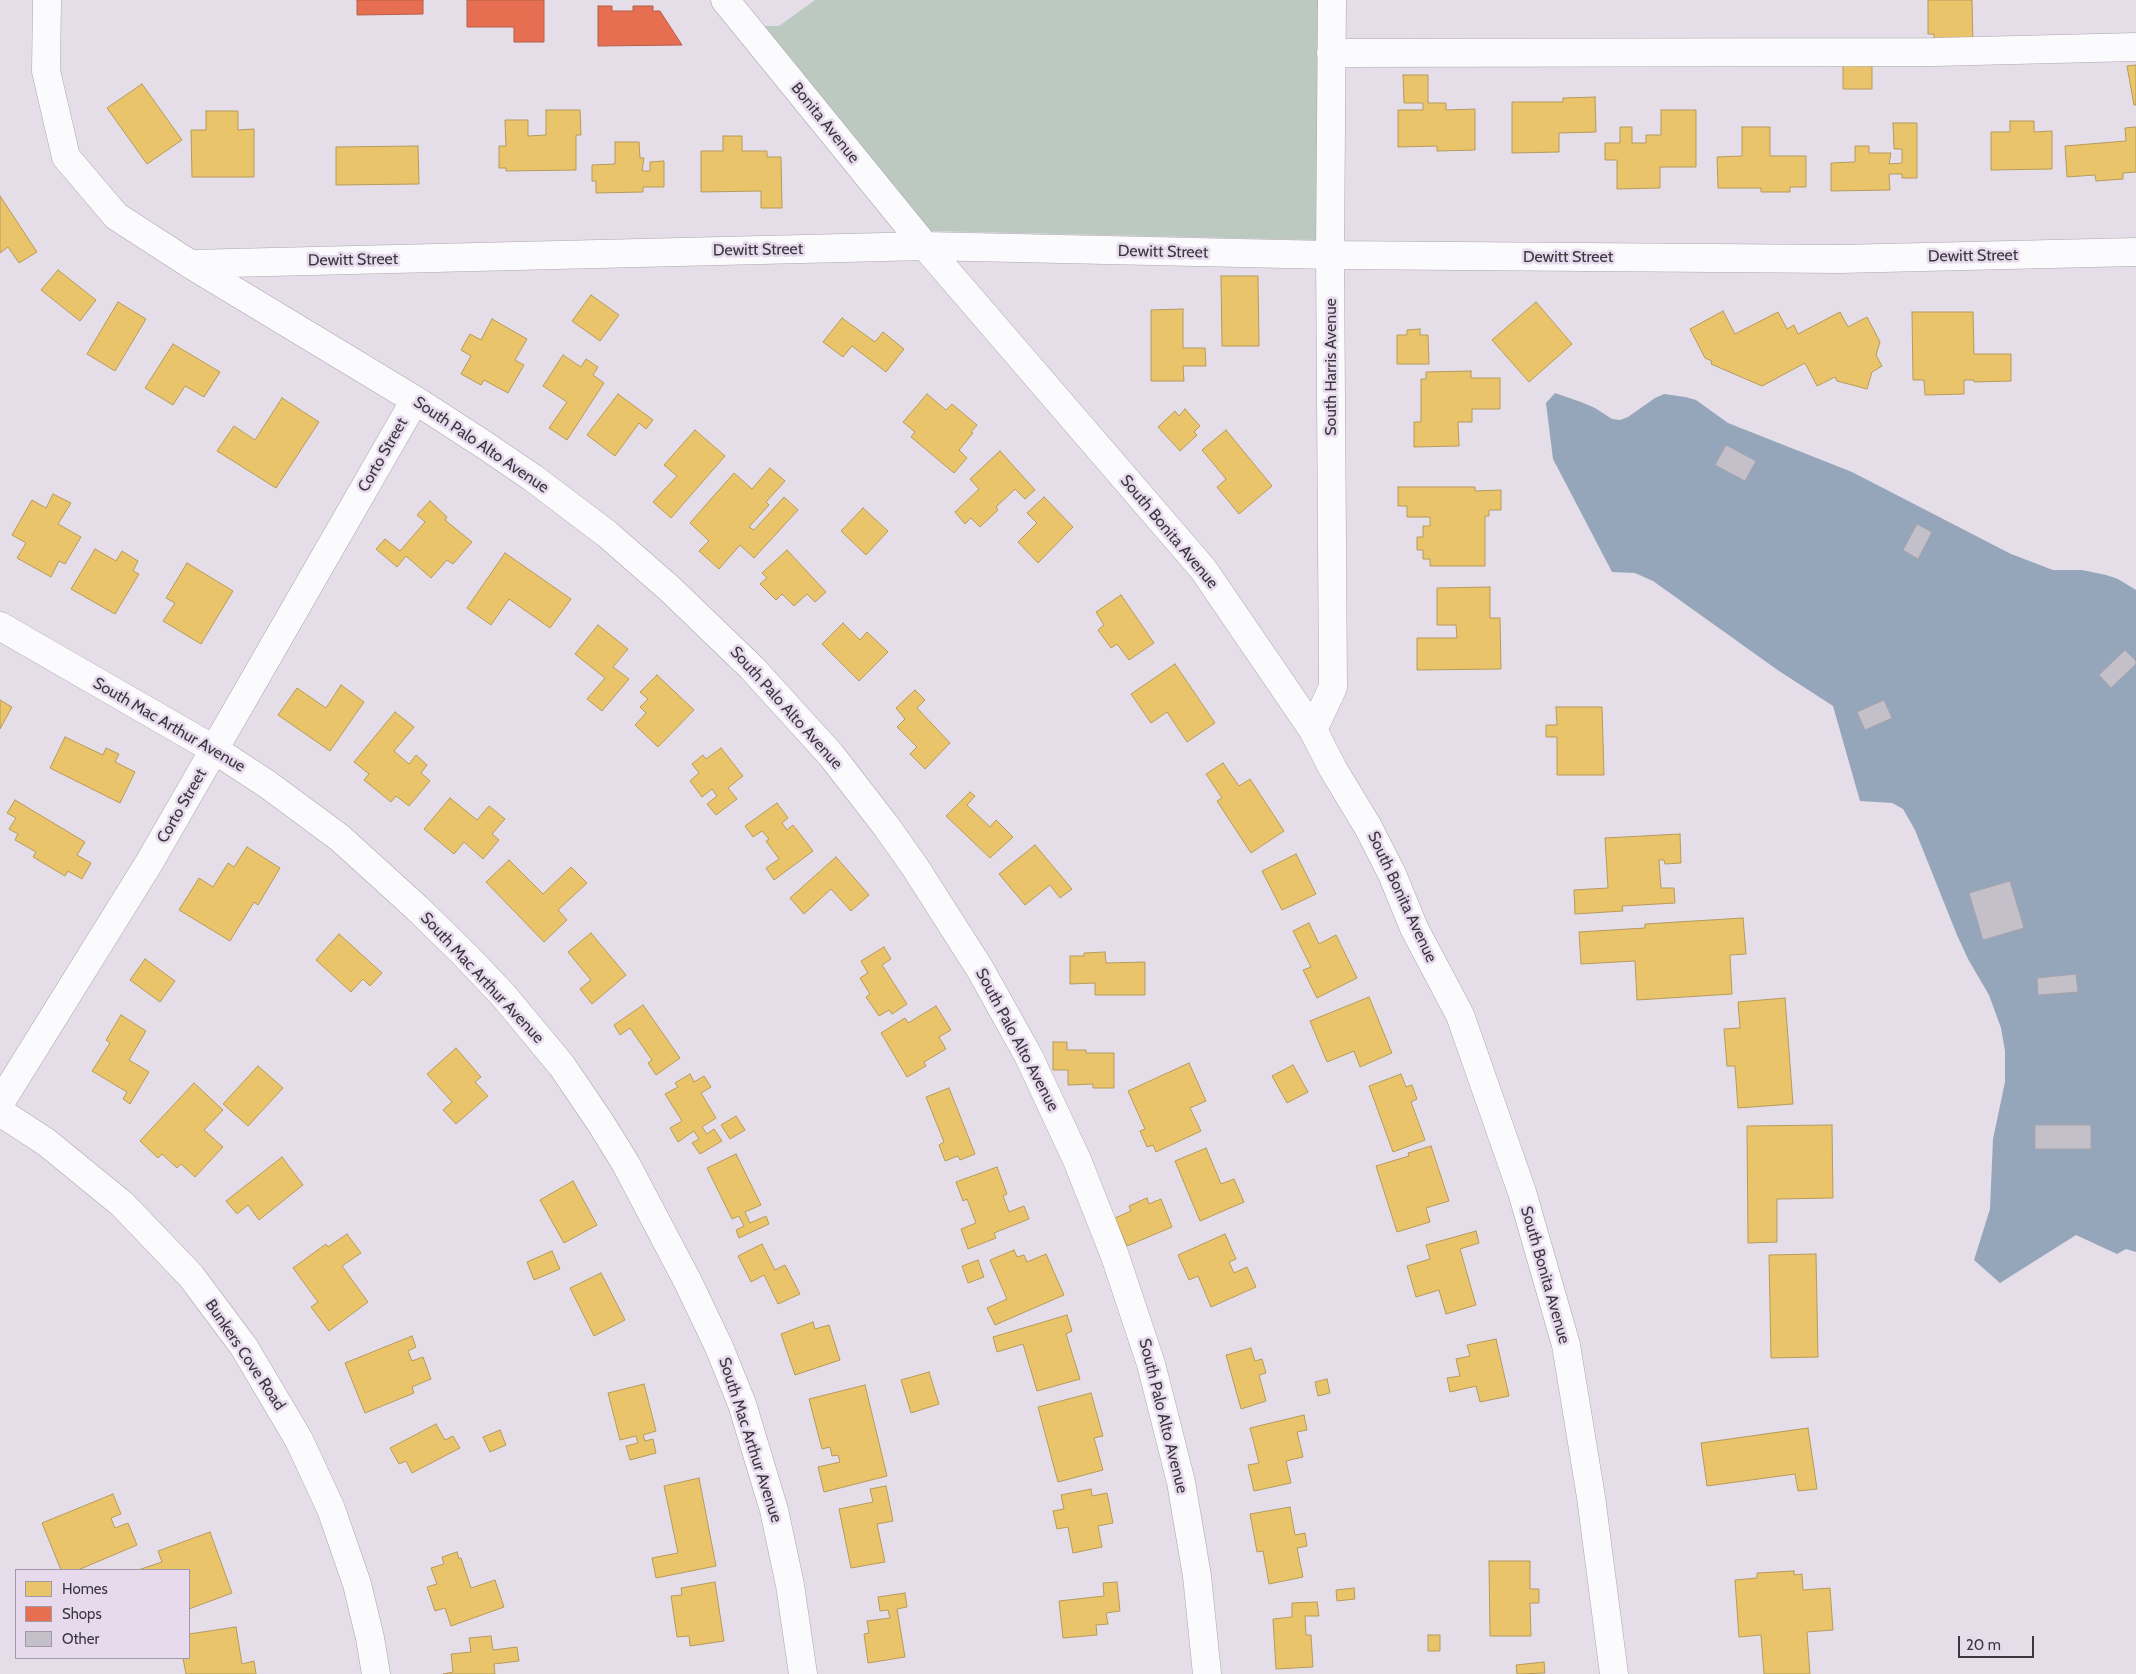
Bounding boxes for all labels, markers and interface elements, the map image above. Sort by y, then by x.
street label: Bonita Avenue [787,79,863,167]
street label: Dewitt Street [713,240,803,260]
street label: Dewitt Street [1118,242,1208,262]
street label: Dewitt Street [1928,246,2018,266]
street label: Dewitt Street [1523,247,1613,267]
street label: Dewitt Street [308,250,398,270]
street label: South Harris Avenue [1321,298,1341,436]
street label: South Palo Alto Avenue [410,393,552,497]
street label: Corto Street [354,415,412,495]
street label: South Bonita Avenue [1116,471,1222,593]
street label: South Palo Alto Avenue [726,643,846,773]
street label: South Mac Arthur Avenue [90,674,248,776]
street label: Corto Street [153,766,211,846]
street label: South Bonita Avenue [1363,828,1441,966]
street label: South Mac Arthur Avenue [416,908,548,1048]
street label: South Palo Alto Avenue [971,965,1063,1115]
street label: South Bonita Avenue [1516,1204,1574,1346]
street label: Bunkers Cove Road [201,1296,289,1414]
street label: South Palo Alto Avenue [1134,1337,1192,1495]
street label: South Mac Arthur Avenue [714,1355,786,1525]
legend [15,1569,190,1659]
text: Homes [62,1580,108,1598]
text: Shops [62,1605,102,1623]
scale bar [1961,1626,2037,1658]
text: Other [62,1630,99,1648]
text: 20 m [1966,1636,2001,1654]

